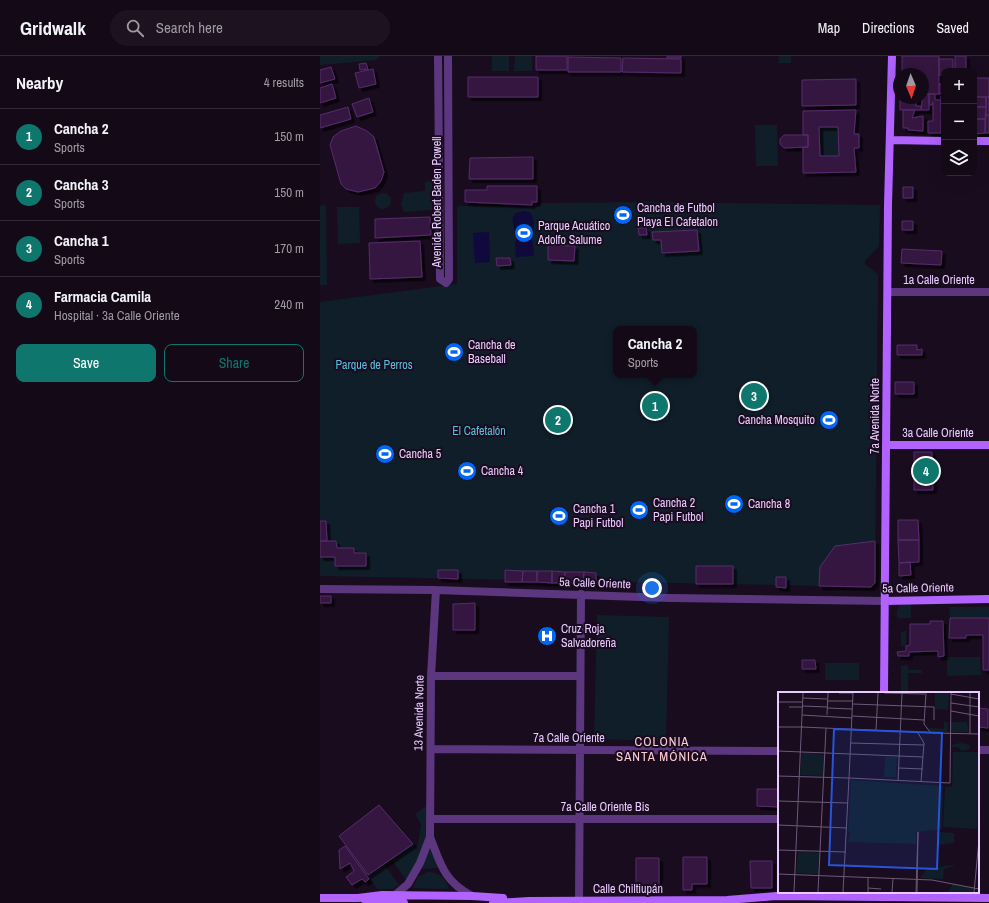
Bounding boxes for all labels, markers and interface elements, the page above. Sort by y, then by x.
search box [110,10,390,46]
text: Gridwalk [20,15,86,41]
icon: search [124,17,146,39]
text: Search here [156,17,223,38]
text: Map [818,19,840,37]
text: Directions [862,19,914,37]
text: Saved [936,19,969,37]
north arrow [893,68,929,104]
map controls [941,68,977,176]
button: + [941,68,977,104]
text: Nearby [16,71,63,94]
text: 4 results [264,74,304,91]
button: − [941,104,977,140]
text: Cancha 2 [54,118,109,139]
text: 1 [26,128,32,145]
text: 150 m [274,128,304,145]
street label: Avenida Robert Baden Powell [429,136,445,269]
text: Sports [54,139,85,156]
button: layers [941,140,977,176]
text: Cancha 3 [54,174,109,195]
text: 2 [26,184,32,201]
text: 150 m [274,184,304,201]
text: Sports [54,195,85,212]
place label: Cancha de Futbol Playa El Cafetalon [637,200,718,230]
sports icon: Cancha de Futbol Playa El Cafetalon [612,204,634,226]
place label: Parque Acuático Adolfo Salume [537,218,610,248]
sports icon: Parque Acuático Adolfo Salume [513,222,535,244]
text: Cancha 1 [54,230,109,251]
text: 3 [26,240,32,257]
text: 170 m [274,240,304,257]
text: Sports [54,251,85,268]
street label: 1a Calle Oriente [903,272,975,288]
text: Farmacia Camila [54,286,151,307]
text: 4 [26,296,32,313]
text: 240 m [274,296,304,313]
text: Hospital · 3a Calle Oriente [54,307,180,324]
popup [613,326,697,378]
text: Cancha 2 [628,333,682,354]
place label: Cancha de Baseball [468,337,516,367]
sports icon: Cancha de Baseball [443,341,465,363]
button: Save [16,344,156,382]
button: Share [164,344,304,382]
text: Sports [628,354,658,371]
park label: Parque de Perros [335,357,413,373]
street label: 7a Avenida Norte [867,378,883,454]
pin: 3 [741,381,767,411]
pin: 1 [642,391,668,421]
pin: 2 [545,405,571,435]
sports icon: Cancha Mosquito [818,409,840,431]
place label: Cancha Mosquito [738,412,815,428]
park label: El Cafetalón [452,423,506,439]
street label: 3a Calle Oriente [902,425,974,441]
sports icon: Cancha 5 [374,443,396,465]
place label: Cancha 5 [399,446,442,462]
pin: 4 [913,456,939,486]
sports icon: Cancha 4 [456,460,478,482]
place label: Cancha 4 [481,463,524,479]
sports icon: Cancha 8 [723,493,745,515]
place label: Cancha 2 Papi Futbol [653,495,703,525]
place label: Cancha 8 [748,496,790,512]
sports icon: Cancha 2 Papi Futbol [628,499,650,521]
place label: Cancha 1 Papi Futbol [573,501,623,531]
sports icon: Cancha 1 Papi Futbol [548,505,570,527]
street label: 5a Calle Oriente [559,574,631,592]
your location [642,578,662,598]
street label: 5a Calle Oriente [882,579,954,597]
place label: Cruz Roja Salvadoreña [561,621,617,651]
hospital icon: Cruz Roja Salvadoreña [536,625,558,647]
street label: 13 Avenida Norte [410,675,428,751]
inset map [778,692,979,893]
street label: 7a Calle Oriente [533,730,605,746]
district label: COLONIA SANTA MÓNICA [616,733,708,765]
street label: 7a Calle Oriente Bis [561,799,649,815]
street label: Calle Chiltiupán [593,881,663,897]

